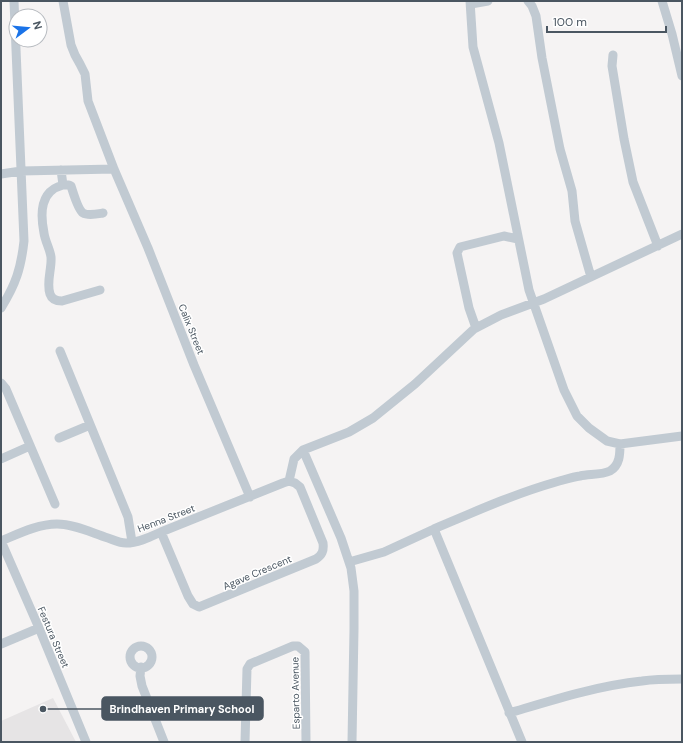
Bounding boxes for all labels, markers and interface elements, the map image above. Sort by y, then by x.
north arrow [8,8,48,48]
scale bar [547,8,666,34]
text: 100 m [553,14,587,30]
text: N [30,19,45,31]
street label: Calix Street [176,302,208,356]
street label: Henna Street [136,502,197,535]
street label: Agave Crescent [221,552,294,593]
street label: Festura Street [35,605,72,670]
street label: Esparto Avenue [288,656,303,729]
callout: Brindhaven Primary School [102,697,263,720]
text: Brindhaven Primary School [110,702,254,716]

